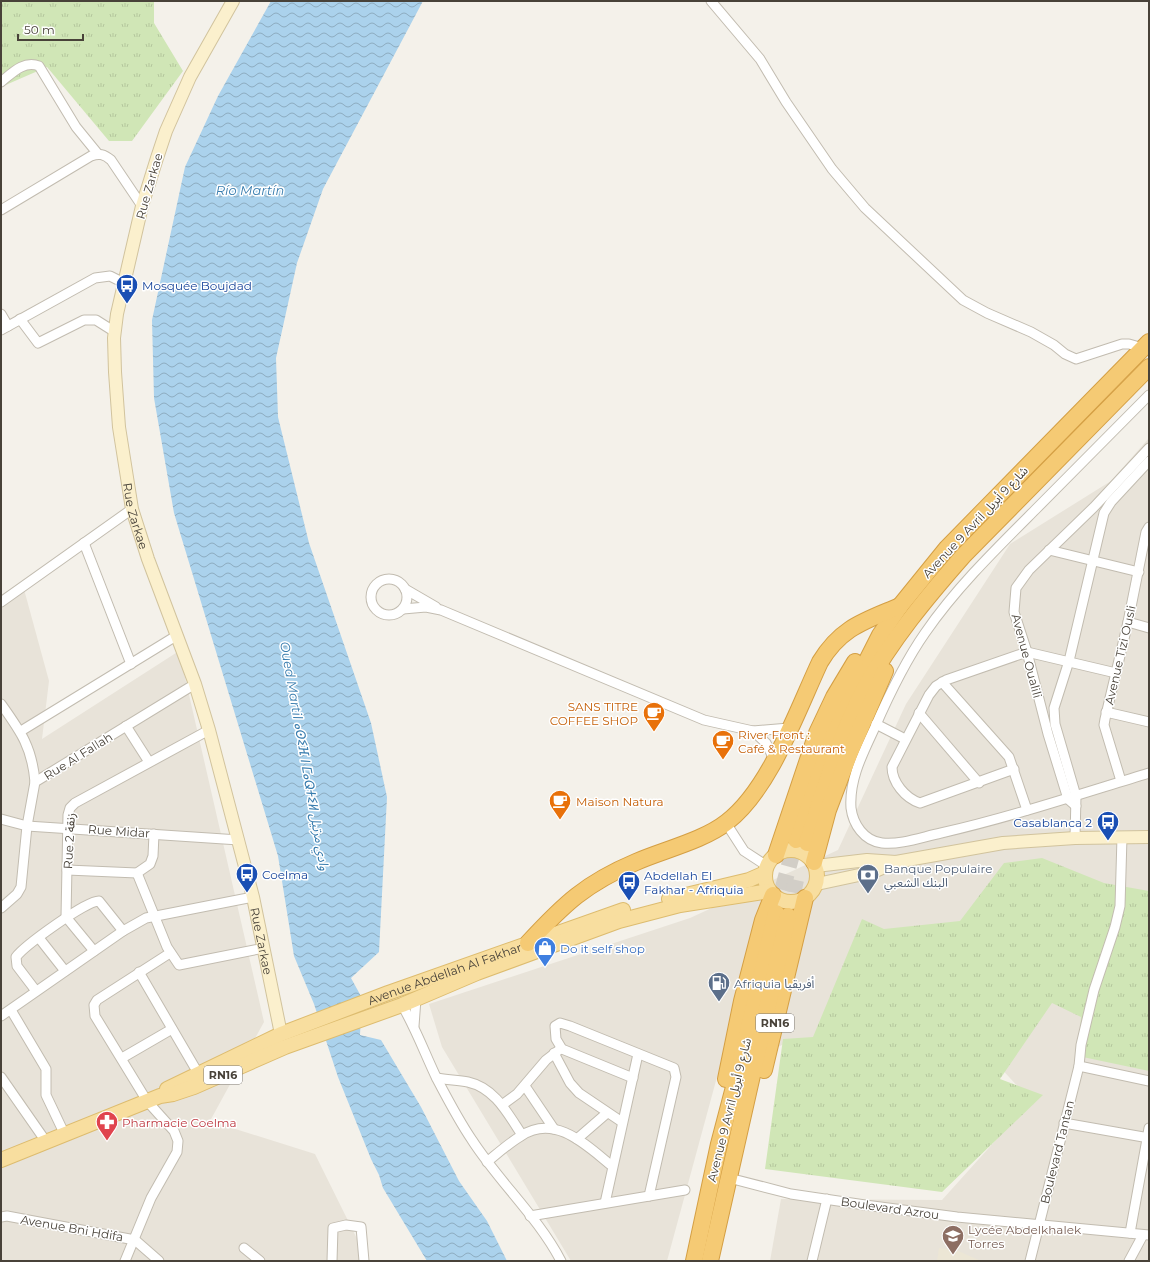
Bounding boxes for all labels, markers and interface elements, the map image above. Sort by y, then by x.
scale bar [18,16,83,42]
text: 50 m [24,22,55,37]
street label: Rue Zarkae [132,151,166,221]
water label: Río Martín [216,182,284,198]
bus stop icon: Mosquée Boujdad [114,272,140,305]
place label: Mosquée Boujdad [142,278,252,293]
street label: Avenue 9 Avril شارع 9 أبريل [919,463,1032,583]
street label: Rue Zarkae [120,482,152,551]
street label: Avenue Tizi Ousli [1101,604,1139,706]
street label: Avenue Oualili [1009,612,1045,700]
water label: Oued Martil ⴰⵙⵉⴼ ⵏ ⵎⴰⵕⵜⵉⵍ وادي مرتيل [274,640,333,872]
place label: SANS TITRE COFFEE SHOP [550,699,638,728]
cafe icon: SANS TITRE COFFEE SHOP [641,700,667,733]
place label: River Front : Café & Restaurant [738,727,845,756]
cafe icon: River Front : Café & Restaurant [710,728,736,761]
street label: Rue Al Fallah [41,729,115,783]
cafe icon: Maison Natura [547,788,573,821]
place label: Maison Natura [576,794,664,809]
bus stop icon: Casablanca 2 [1095,809,1121,842]
street label: Rue 2 زنقة [60,813,78,869]
place label: Casablanca 2 [1013,815,1092,830]
street label: Rue Midar [88,821,151,841]
bus stop icon: Coelma [234,861,260,894]
place label: Banque Populaire البنك الشعبي [884,861,992,892]
bank icon: Banque Populaire البنك الشعبي [855,862,881,895]
place label: Coelma [262,867,308,882]
place label: Abdellah El Fakhar - Afriquia [644,868,744,897]
bus stop icon: Abdellah El Fakhar - Afriquia [616,869,642,902]
street label: Rue Zarkae [248,906,276,976]
shop icon: Do it self shop [532,935,558,968]
street label: Avenue Abdellah Al Fakhar [365,939,524,1008]
place label: Do it self shop [560,941,645,956]
fuel station icon: Afriquia أفريقيا [706,970,732,1003]
place label: Afriquia أفريقيا [734,976,815,991]
road number: RN16 [756,1014,794,1032]
street label: Avenue 9 Avril شارع 9 أبريل [704,1036,756,1184]
road number: RN16 [204,1066,242,1084]
street label: Boulevard Tantan [1037,1099,1077,1205]
pharmacy icon: Pharmacie Coelma [94,1109,120,1142]
place label: Pharmacie Coelma [122,1115,237,1130]
street label: Boulevard Azrou [840,1194,940,1222]
street label: Avenue Bni Hdifa [19,1212,125,1244]
place label: Lycée Abdelkhalek Torres [968,1222,1082,1251]
school or university icon: Lycée Abdelkhalek Torres [940,1223,966,1256]

